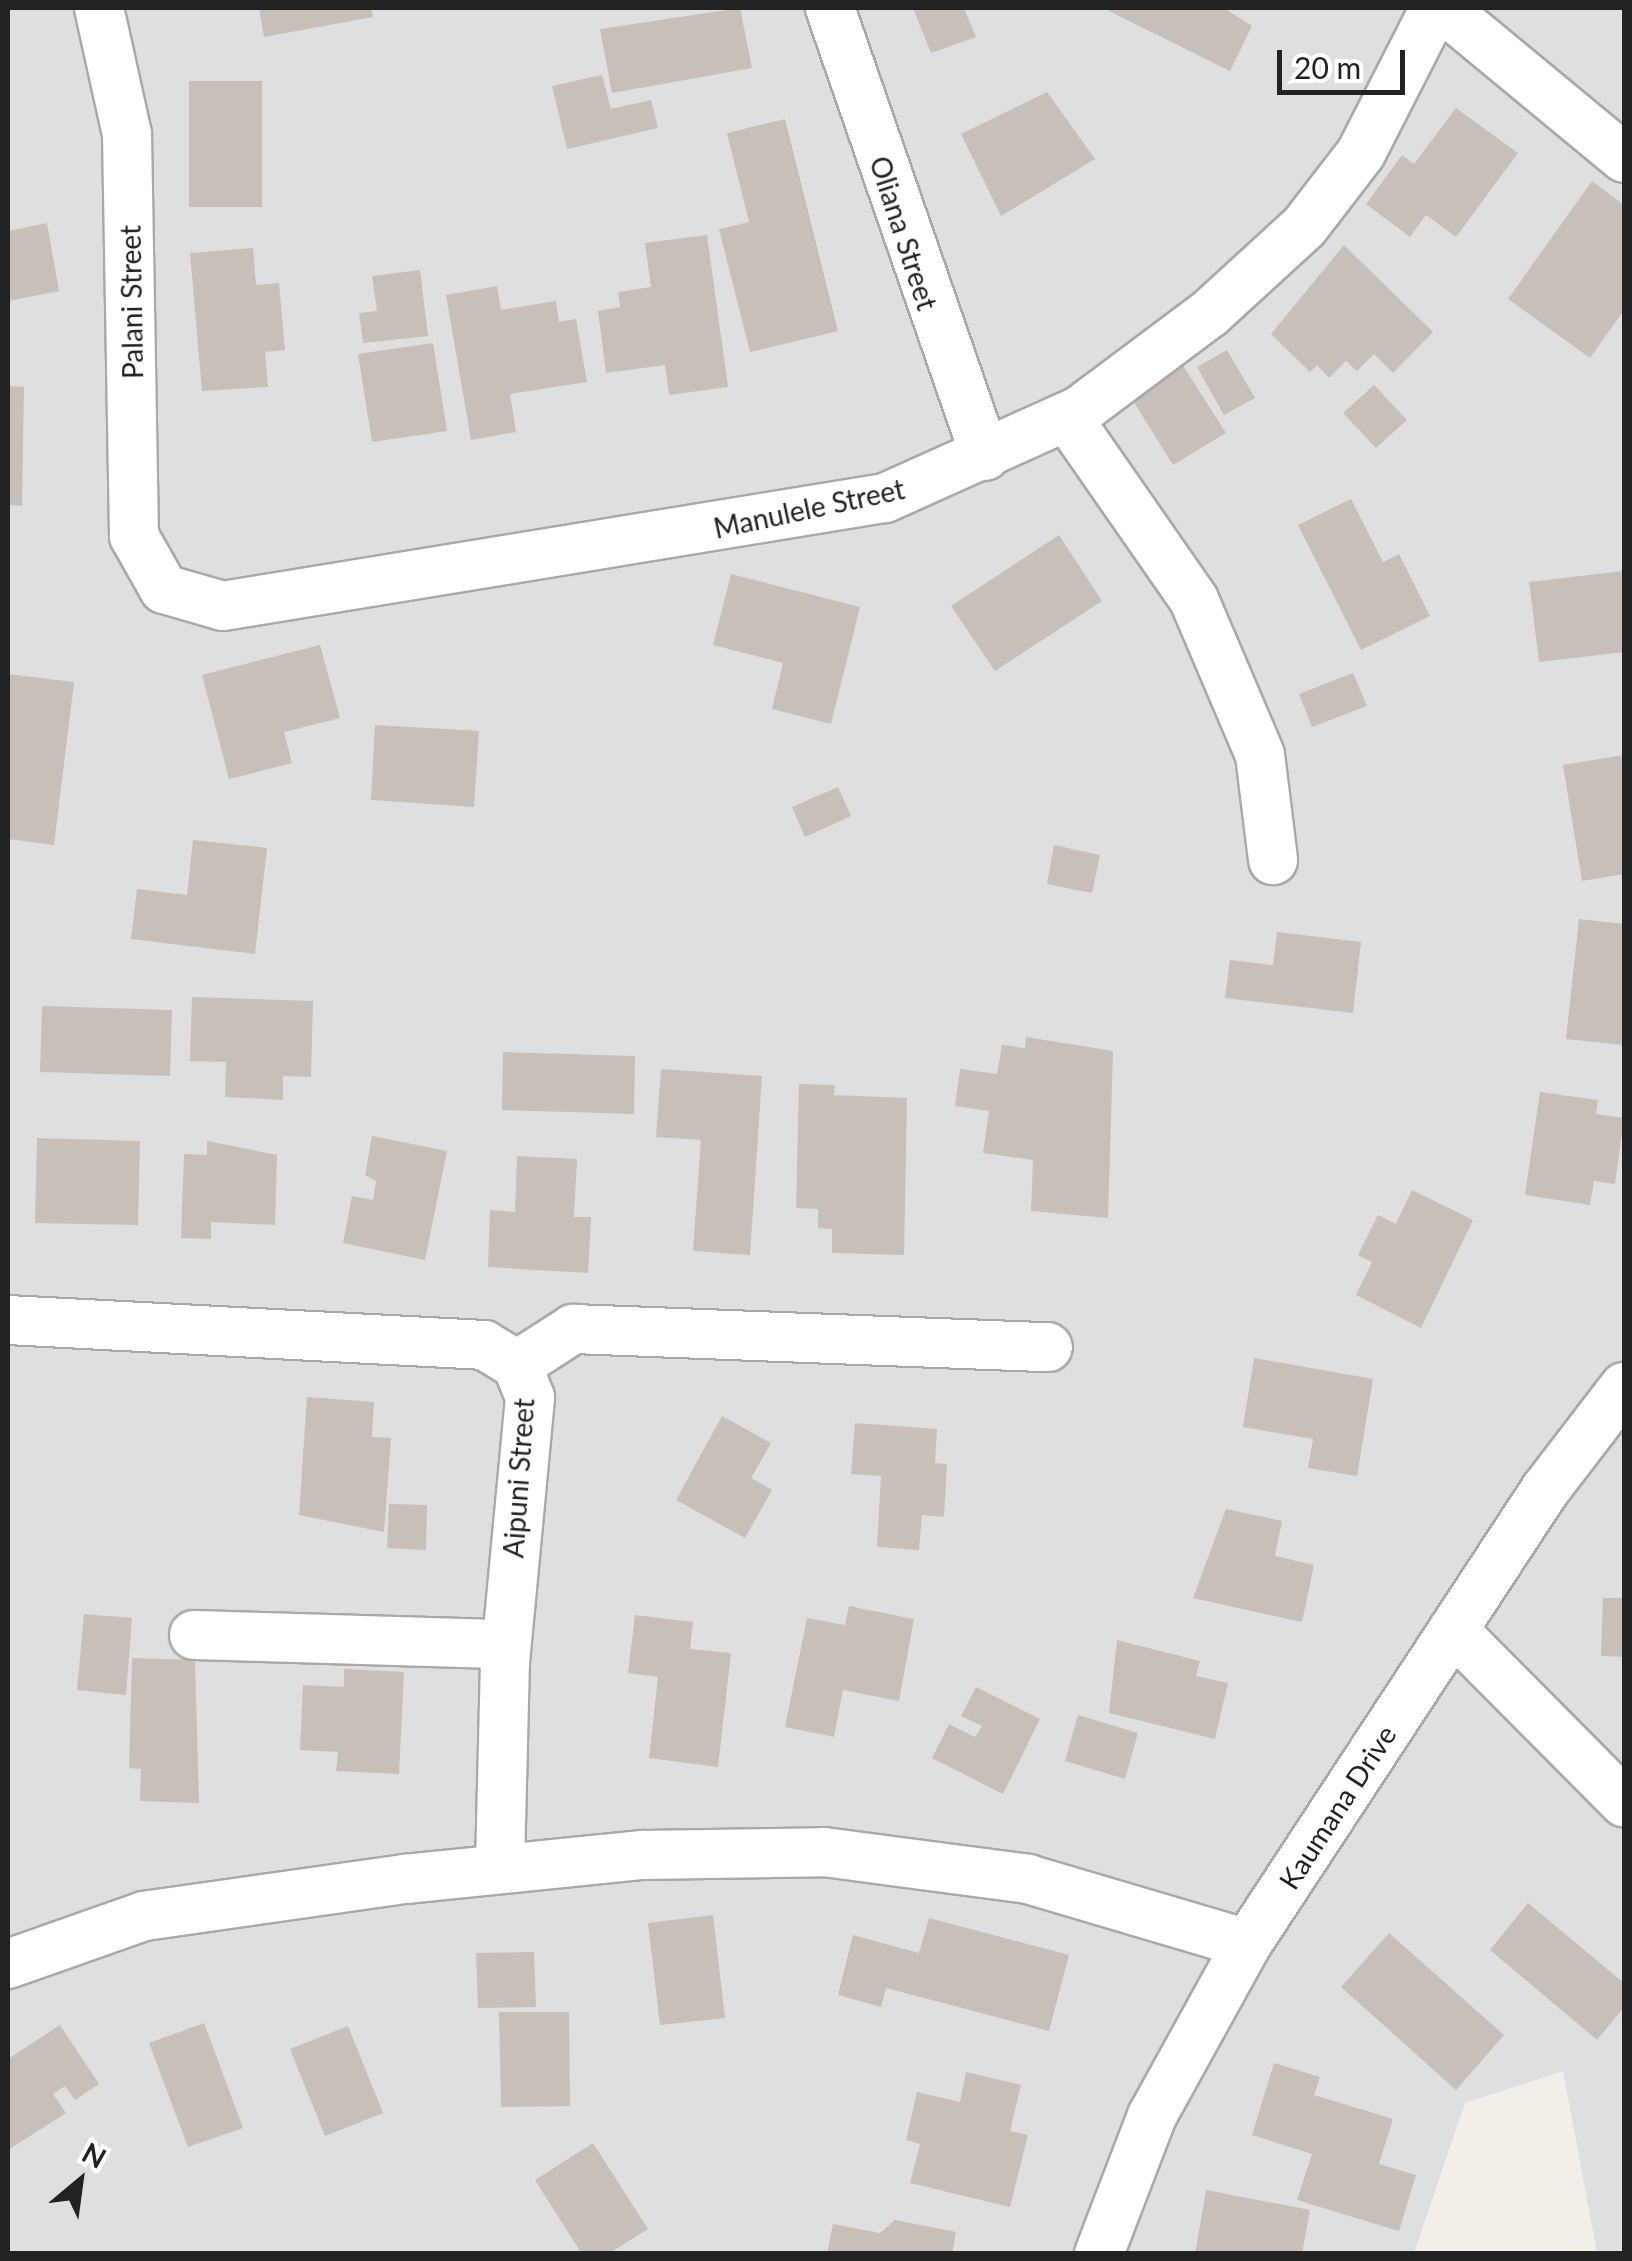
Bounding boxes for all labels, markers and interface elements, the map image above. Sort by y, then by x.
scale bar [1282,30,1410,92]
text: 20 m [1294,49,1361,85]
street label: Oliana Street [863,152,945,314]
street label: Palani Street [113,225,149,379]
street label: Manulele Street [710,471,908,545]
street label: Aipuni Street [496,1397,540,1559]
street label: Kaumana Drive [1272,1719,1402,1895]
north arrow [30,2131,130,2231]
text: N [77,2135,112,2175]

